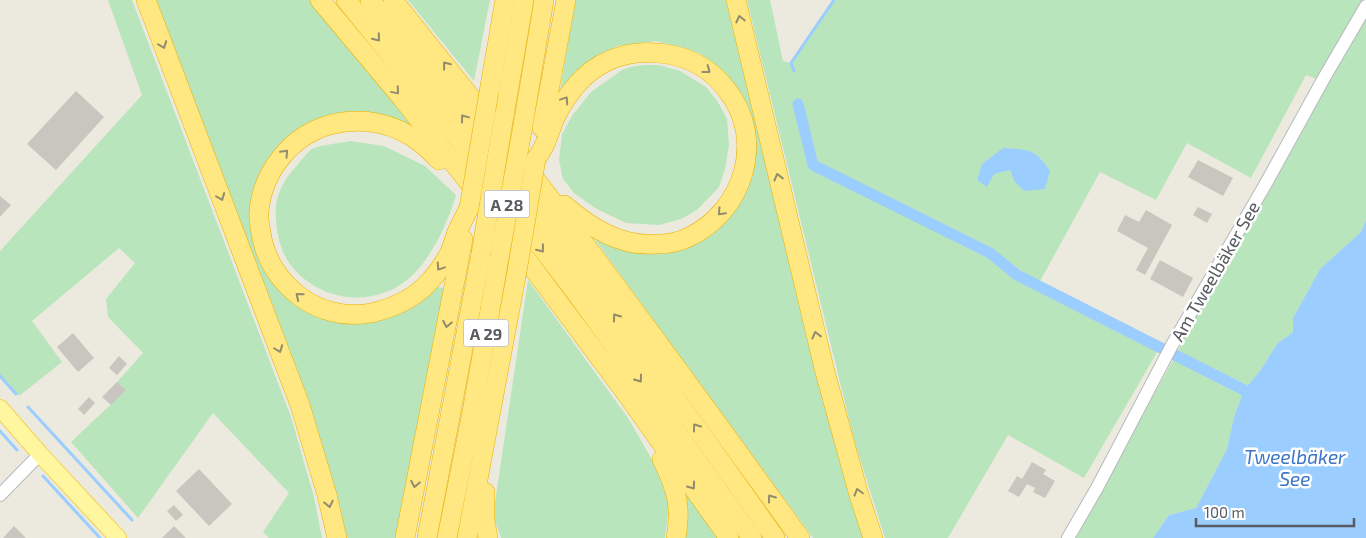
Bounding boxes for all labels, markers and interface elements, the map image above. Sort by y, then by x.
one-way arrow [735,14,746,23]
one-way arrow [371,32,379,41]
one-way arrow [157,41,167,49]
one-way arrow [443,62,451,71]
one-way arrow [701,64,710,72]
one-way arrow [391,86,400,95]
one-way arrow [559,96,568,106]
one-way arrow [462,115,470,124]
one-way arrow [279,149,288,158]
one-way arrow [773,172,784,181]
road number: A 28 [484,190,530,218]
one-way arrow [215,193,225,201]
street label: Am Tweelbäker See [1166,197,1264,345]
one-way arrow [718,207,727,216]
one-way arrow [536,243,545,252]
one-way arrow [437,261,446,271]
one-way arrow [295,292,304,301]
one-way arrow [613,313,622,323]
road number: A 29 [464,319,508,346]
one-way arrow [442,320,452,329]
one-way arrow [811,330,822,339]
one-way arrow [273,344,284,353]
one-way arrow [633,373,641,382]
one-way arrow [693,423,702,433]
water label: Tweelbäker See [1244,445,1346,490]
one-way arrow [411,480,421,488]
one-way arrow [686,480,695,490]
one-way arrow [853,488,863,496]
one-way arrow [768,495,778,504]
scale bar [1196,496,1354,528]
one-way arrow [323,499,334,508]
text: 100 m [1204,503,1245,521]

